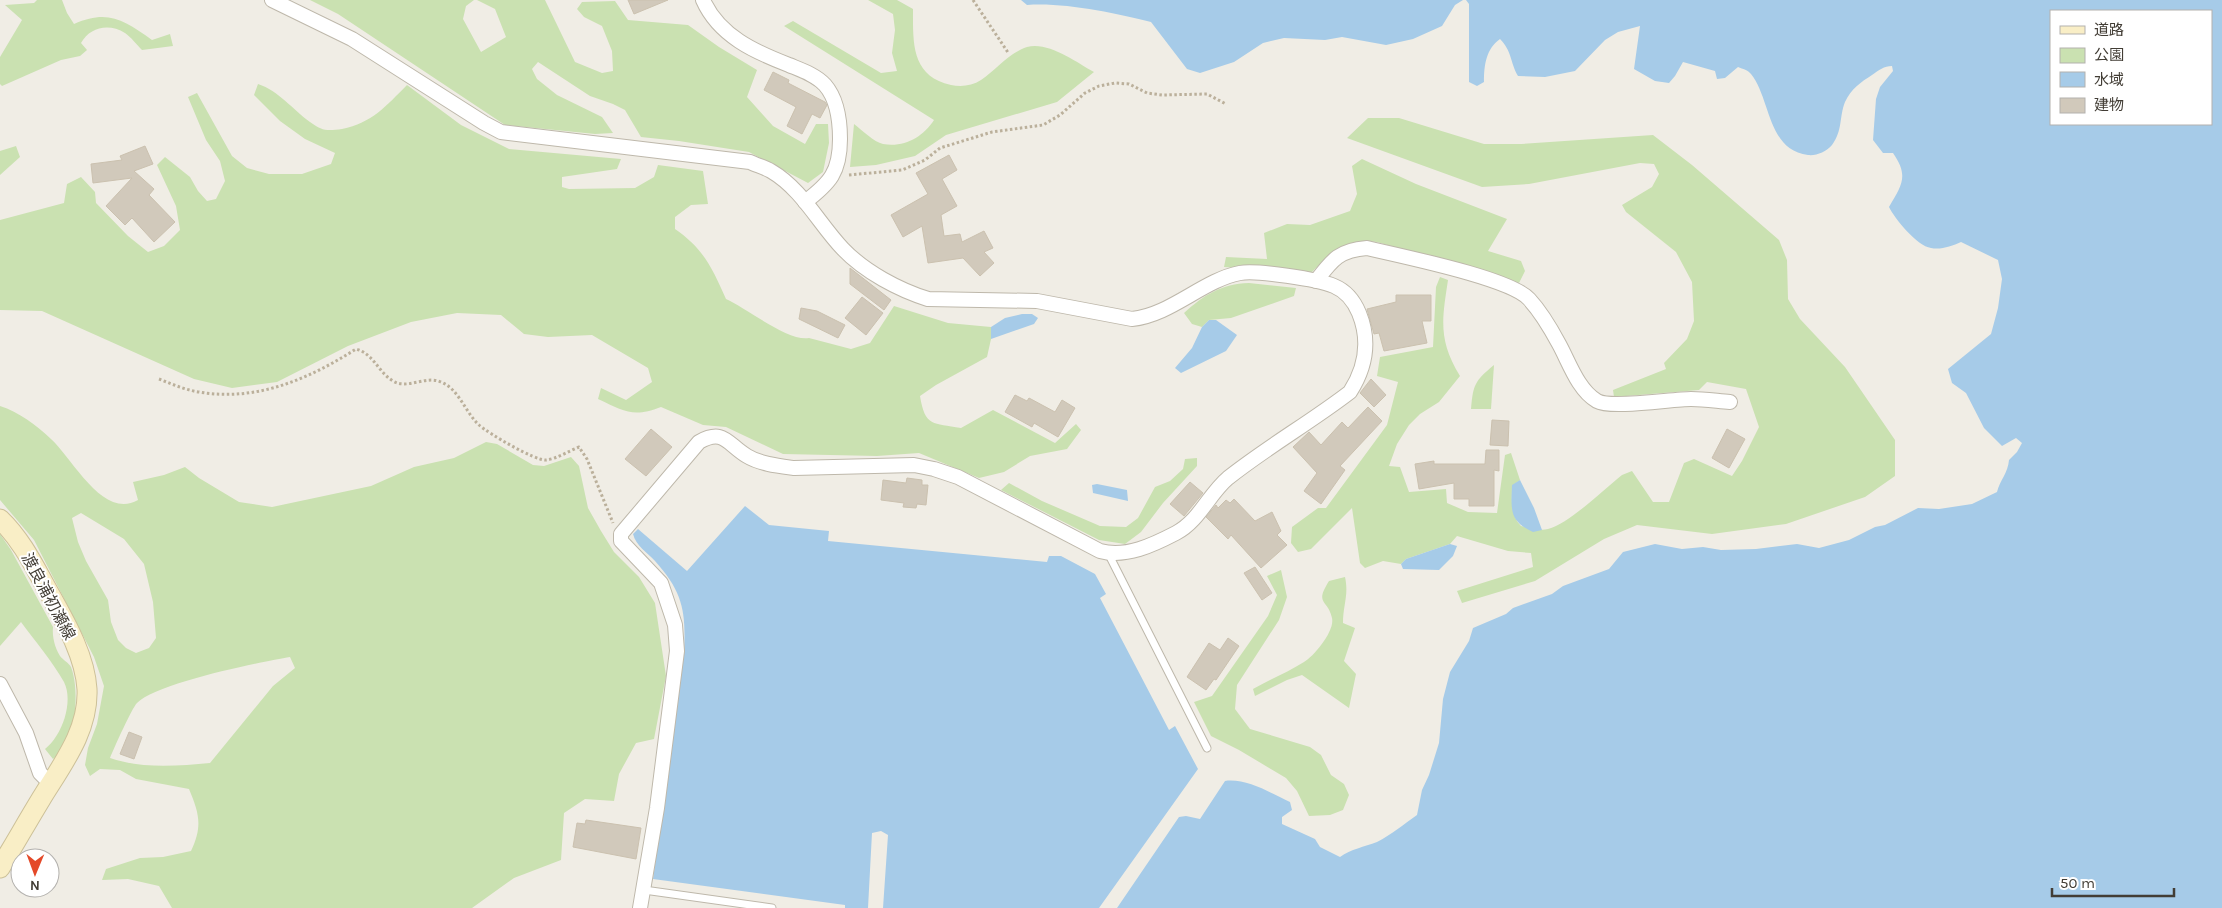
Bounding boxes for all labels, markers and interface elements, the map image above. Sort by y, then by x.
legend [2050,10,2212,125]
text: 道路 [2094,21,2124,39]
text: 公園 [2094,46,2124,64]
text: 水域 [2094,71,2124,89]
text: 建物 [2094,96,2124,114]
street label: 渡良浦初瀬線 [18,549,79,643]
north arrow [10,848,60,898]
scale bar [2052,866,2174,898]
text: 50 m [2060,874,2095,892]
text: N [30,877,40,894]

